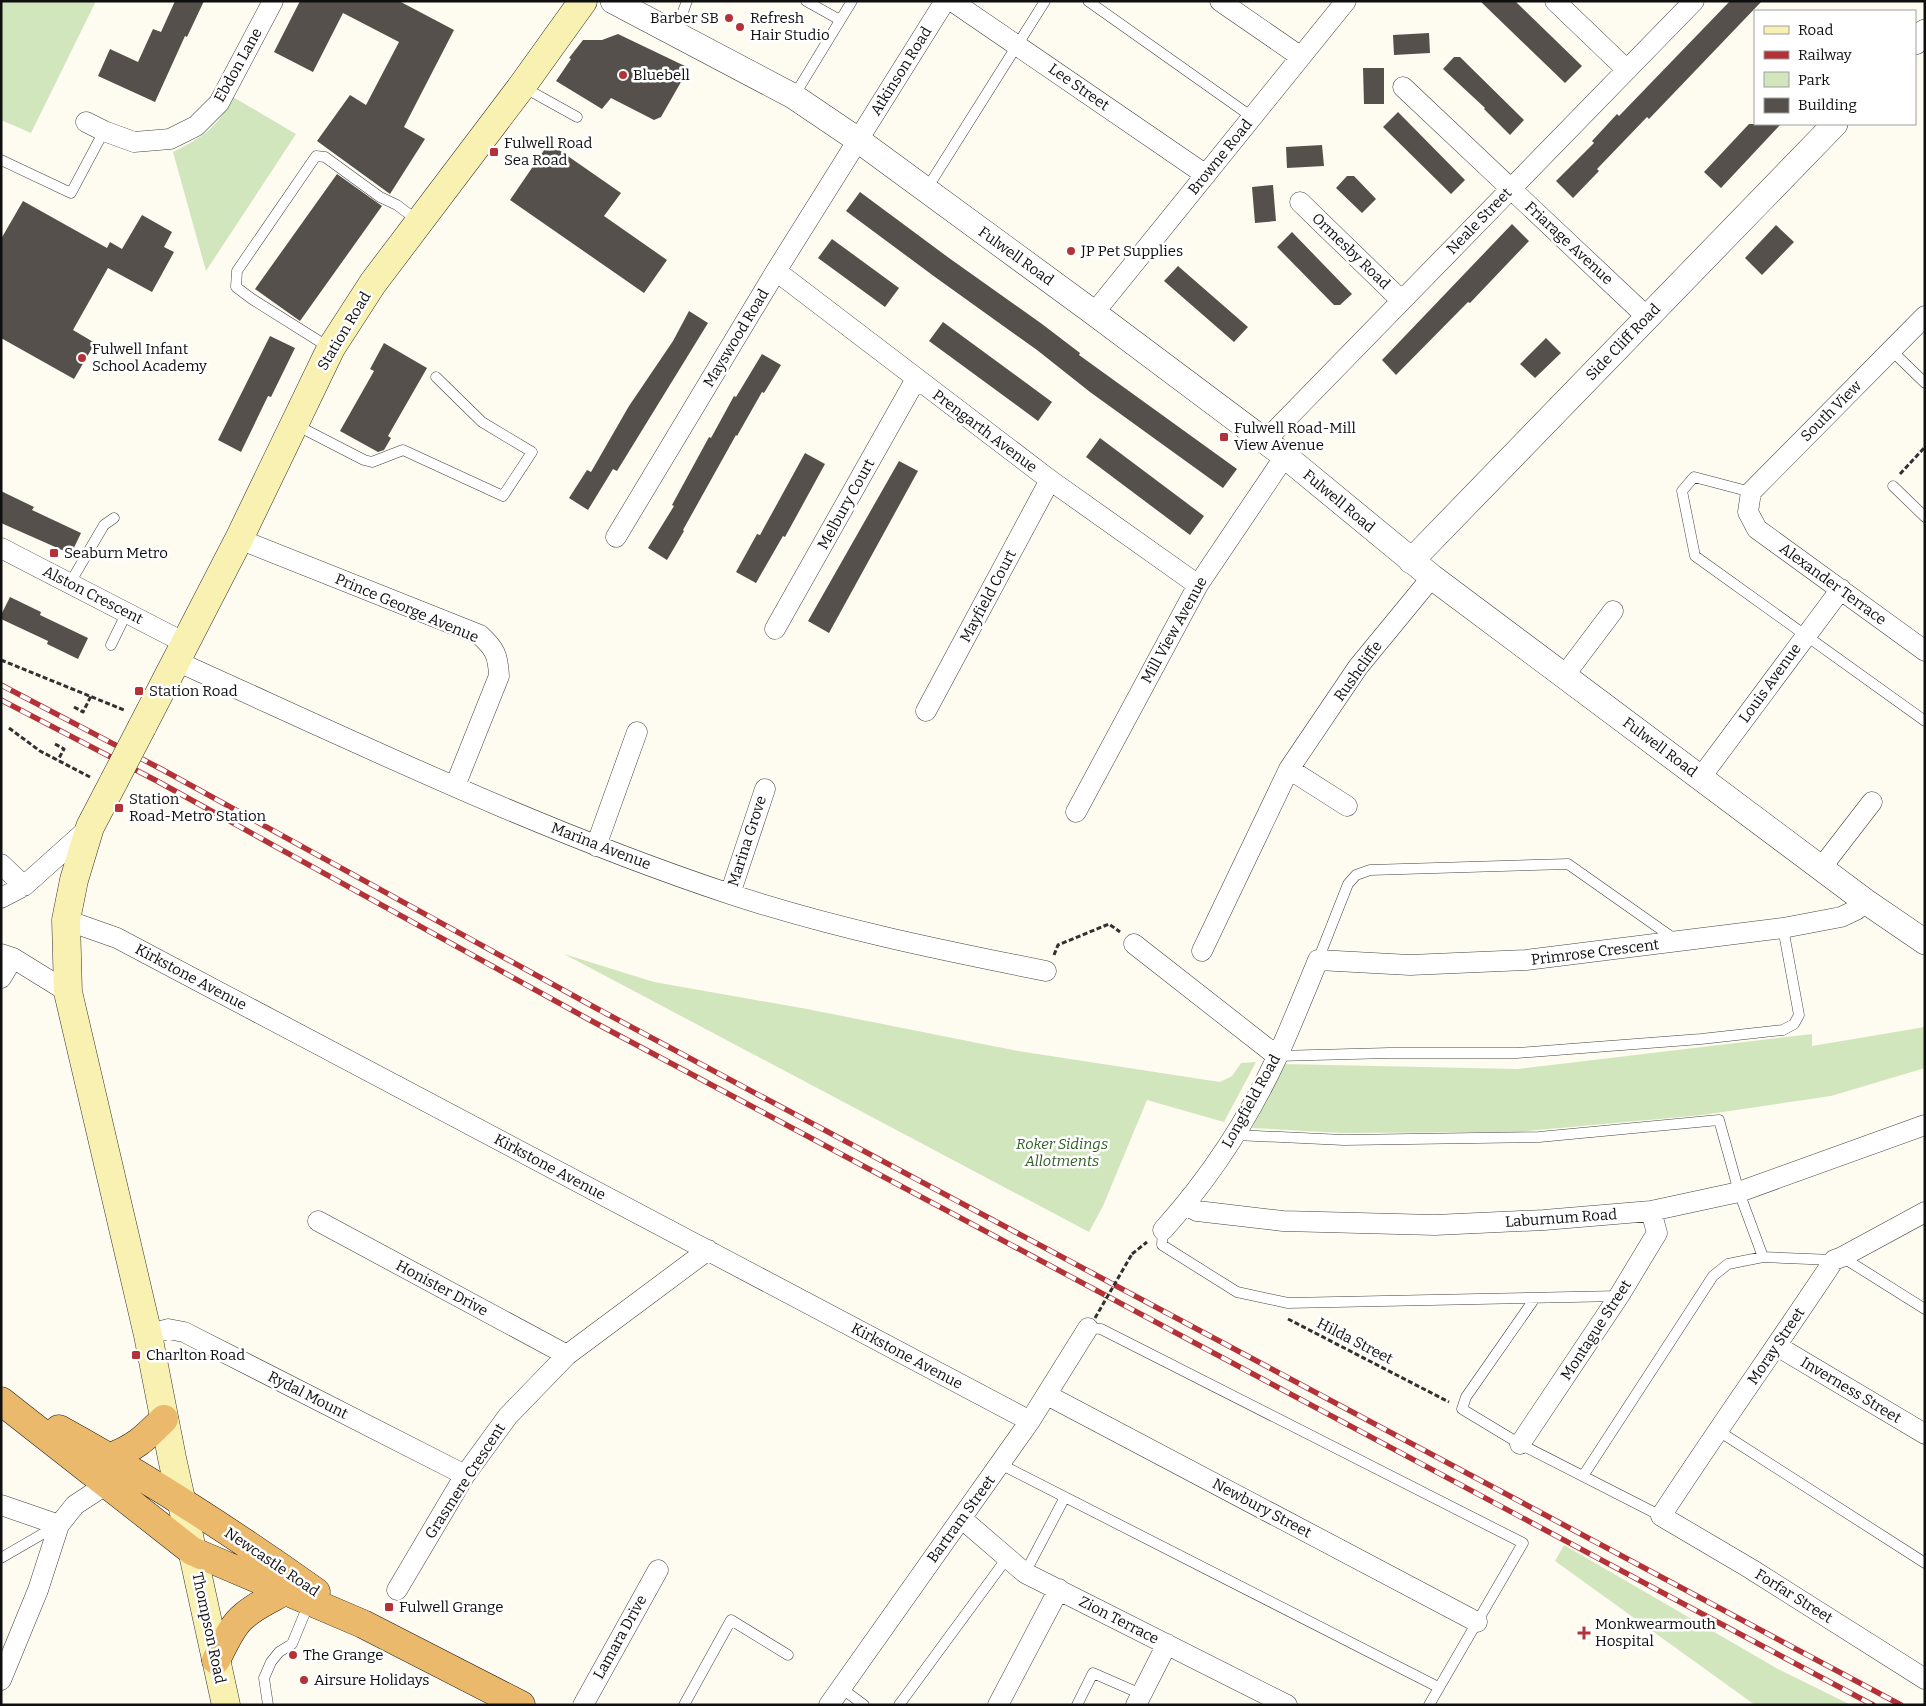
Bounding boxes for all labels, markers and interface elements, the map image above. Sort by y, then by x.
place label: Barber SB [650,9,719,27]
place label: Refresh Hair Studio [750,9,830,44]
legend [1754,10,1916,125]
marker: Barber SB [723,12,735,24]
marker: Refresh Hair Studio [734,21,746,33]
text: Road [1798,21,1833,39]
street label: Atkinson Road [867,23,936,119]
street label: Ebdon Lane [210,25,266,105]
text: Railway [1798,46,1852,64]
street label: Lee Street [1045,60,1113,115]
place label: Bluebell [633,66,690,84]
marker: Bluebell [617,69,629,81]
text: Park [1798,71,1830,89]
text: Building [1798,96,1857,114]
street label: Browne Road [1184,116,1256,198]
place label: Fulwell Road Sea Road [504,134,593,169]
marker: Fulwell Road Sea Road [488,146,500,158]
street label: Neale Street [1443,183,1516,258]
street label: Friarage Avenue [1521,198,1617,288]
street label: Ormesby Road [1308,209,1394,293]
street label: Fulwell Road [975,223,1057,289]
place label: JP Pet Supplies [1080,242,1183,260]
marker: JP Pet Supplies [1065,245,1077,257]
street label: Mayswood Road [700,285,772,390]
street label: Station Road [313,288,375,374]
street label: Side Cliff Road [1582,300,1664,384]
place label: Fulwell Infant School Academy [92,340,207,375]
marker: Fulwell Infant School Academy [76,352,88,364]
street label: South View [1797,376,1866,445]
street label: Prengarth Avenue [929,386,1041,476]
place label: Fulwell Road-Mill View Avenue [1234,419,1356,454]
marker: Fulwell Road-Mill View Avenue [1218,431,1230,443]
street label: Melbury Court [814,455,879,552]
street label: Fulwell Road [1299,466,1379,536]
street label: Alexander Terrace [1776,539,1890,629]
place label: Seaburn Metro [64,544,168,562]
street label: Mayfield Court [956,546,1020,645]
marker: Seaburn Metro [48,547,60,559]
street label: Alston Crescent [40,562,146,628]
street label: Prince George Avenue [333,570,481,646]
street label: Mill View Avenue [1137,573,1211,687]
street label: Rushcliffe [1330,637,1386,705]
street label: Louis Avenue [1735,640,1805,726]
place label: Station Road [149,682,238,700]
marker: Station Road [133,685,145,697]
street label: Fulwell Road [1619,713,1701,781]
place label: Station Road-Metro Station [129,790,267,825]
street label: Marina Grove [724,793,770,889]
marker: Station Road-Metro Station [113,802,125,814]
street label: Marina Avenue [548,819,654,873]
street label: Primrose Crescent [1530,935,1661,969]
street label: Kirkstone Avenue [132,940,250,1014]
street label: Longfield Road [1218,1051,1284,1151]
street label: Kirkstone Avenue [491,1130,609,1204]
park label: Roker Sidings Allotments [1016,1135,1108,1170]
street label: Laburnum Road [1504,1205,1618,1231]
street label: Honister Drive [393,1256,491,1320]
street label: Montague Street [1557,1276,1635,1384]
street label: Moray Street [1744,1304,1809,1388]
street label: Hilda Street [1314,1314,1397,1368]
street label: Kirkstone Avenue [848,1319,966,1393]
place label: Charlton Road [146,1346,245,1364]
marker: Charlton Road [130,1349,142,1361]
street label: Inverness Street [1797,1353,1905,1427]
street label: Rydal Mount [265,1367,351,1423]
street label: Grasmere Crescent [421,1419,509,1542]
street label: Bartram Street [923,1471,999,1566]
street label: Newbury Street [1209,1474,1315,1542]
street label: Newcastle Road [221,1524,323,1600]
street label: Forfar Street [1752,1565,1837,1627]
street label: Thompson Road [188,1571,230,1685]
street label: Lamara Drive [590,1592,650,1682]
street label: Zion Terrace [1076,1592,1162,1648]
place label: Fulwell Grange [399,1598,503,1616]
marker: Fulwell Grange [383,1601,395,1613]
place label: Monkwearmouth Hospital [1595,1615,1717,1650]
marker: Monkwearmouth Hospital [1577,1626,1591,1640]
place label: The Grange [303,1646,383,1664]
marker: The Grange [287,1649,299,1661]
place label: Airsure Holidays [314,1671,430,1689]
marker: Airsure Holidays [298,1674,310,1686]

